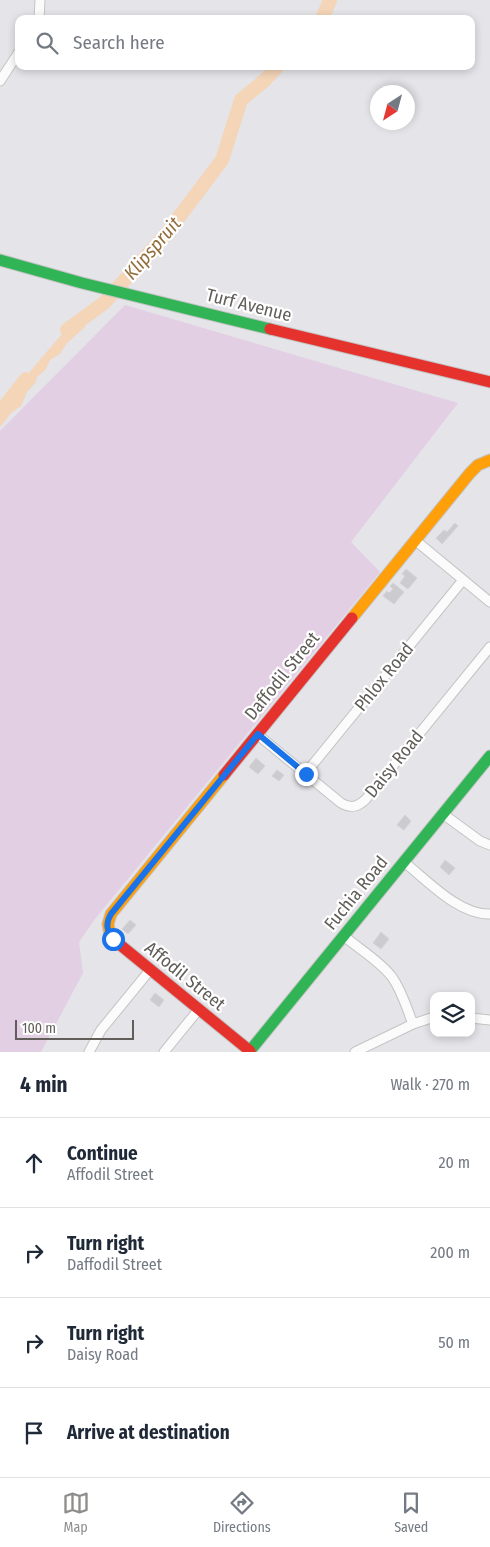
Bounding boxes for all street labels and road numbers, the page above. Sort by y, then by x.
street label: Turf Avenue [204,284,294,326]
street label: Daffodil Street [240,627,324,724]
street label: Phlox Road [350,638,418,716]
street label: Daisy Road [360,726,428,802]
street label: Fuchia Road [320,852,392,934]
street label: Affodil Street [140,937,230,1015]

